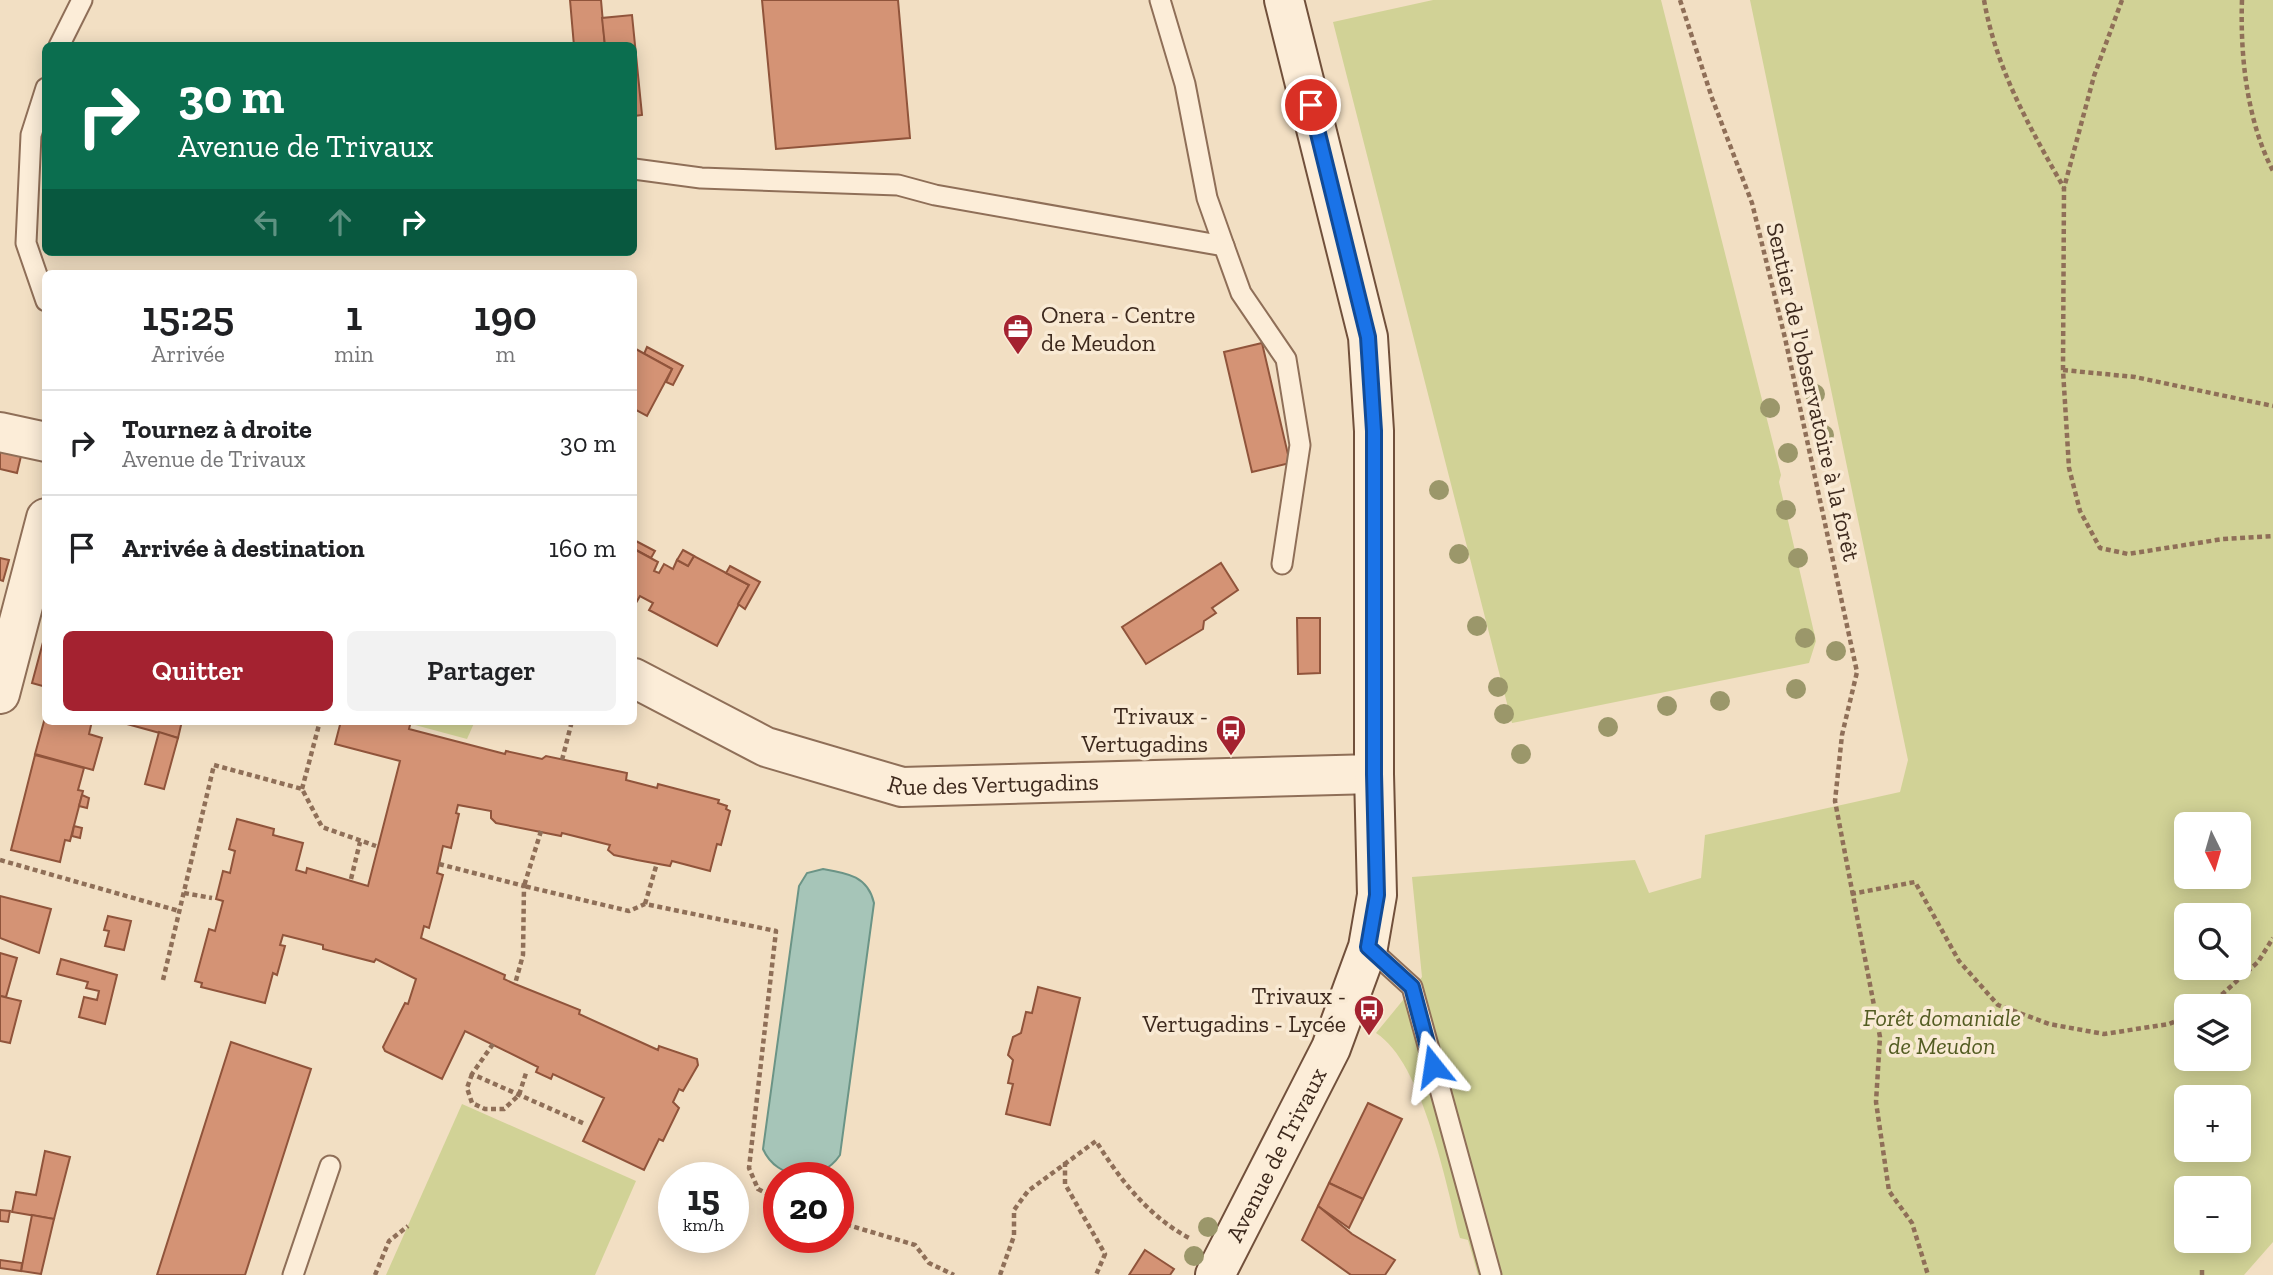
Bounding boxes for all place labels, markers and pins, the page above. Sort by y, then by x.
pin [1281,75,1341,135]
place label: Onera - Centre de Meudon [1041,300,1195,357]
office icon: Onera - Centre de Meudon [1001,312,1035,356]
place label: Trivaux - Vertugadins [1080,701,1208,758]
bus stop icon: Trivaux - Vertugadins [1214,713,1248,757]
place label: Trivaux - Vertugadins - Lycée [1141,981,1346,1038]
bus stop icon: Trivaux - Vertugadins - Lycée [1352,993,1386,1037]

